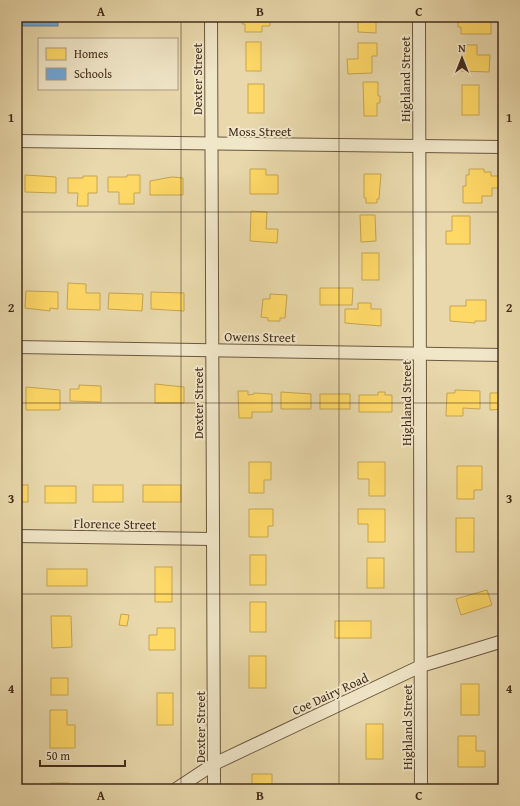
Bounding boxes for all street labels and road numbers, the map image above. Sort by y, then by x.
street label: Highland Street [396,36,415,122]
street label: Dexter Street [188,42,207,115]
street label: Moss Street [228,122,292,141]
street label: Owens Street [224,327,296,347]
street label: Highland Street [397,360,416,446]
street label: Dexter Street [189,366,208,439]
street label: Florence Street [73,514,157,534]
street label: Coe Dairy Road [289,668,371,720]
street label: Highland Street [398,684,417,770]
street label: Dexter Street [191,690,210,763]

